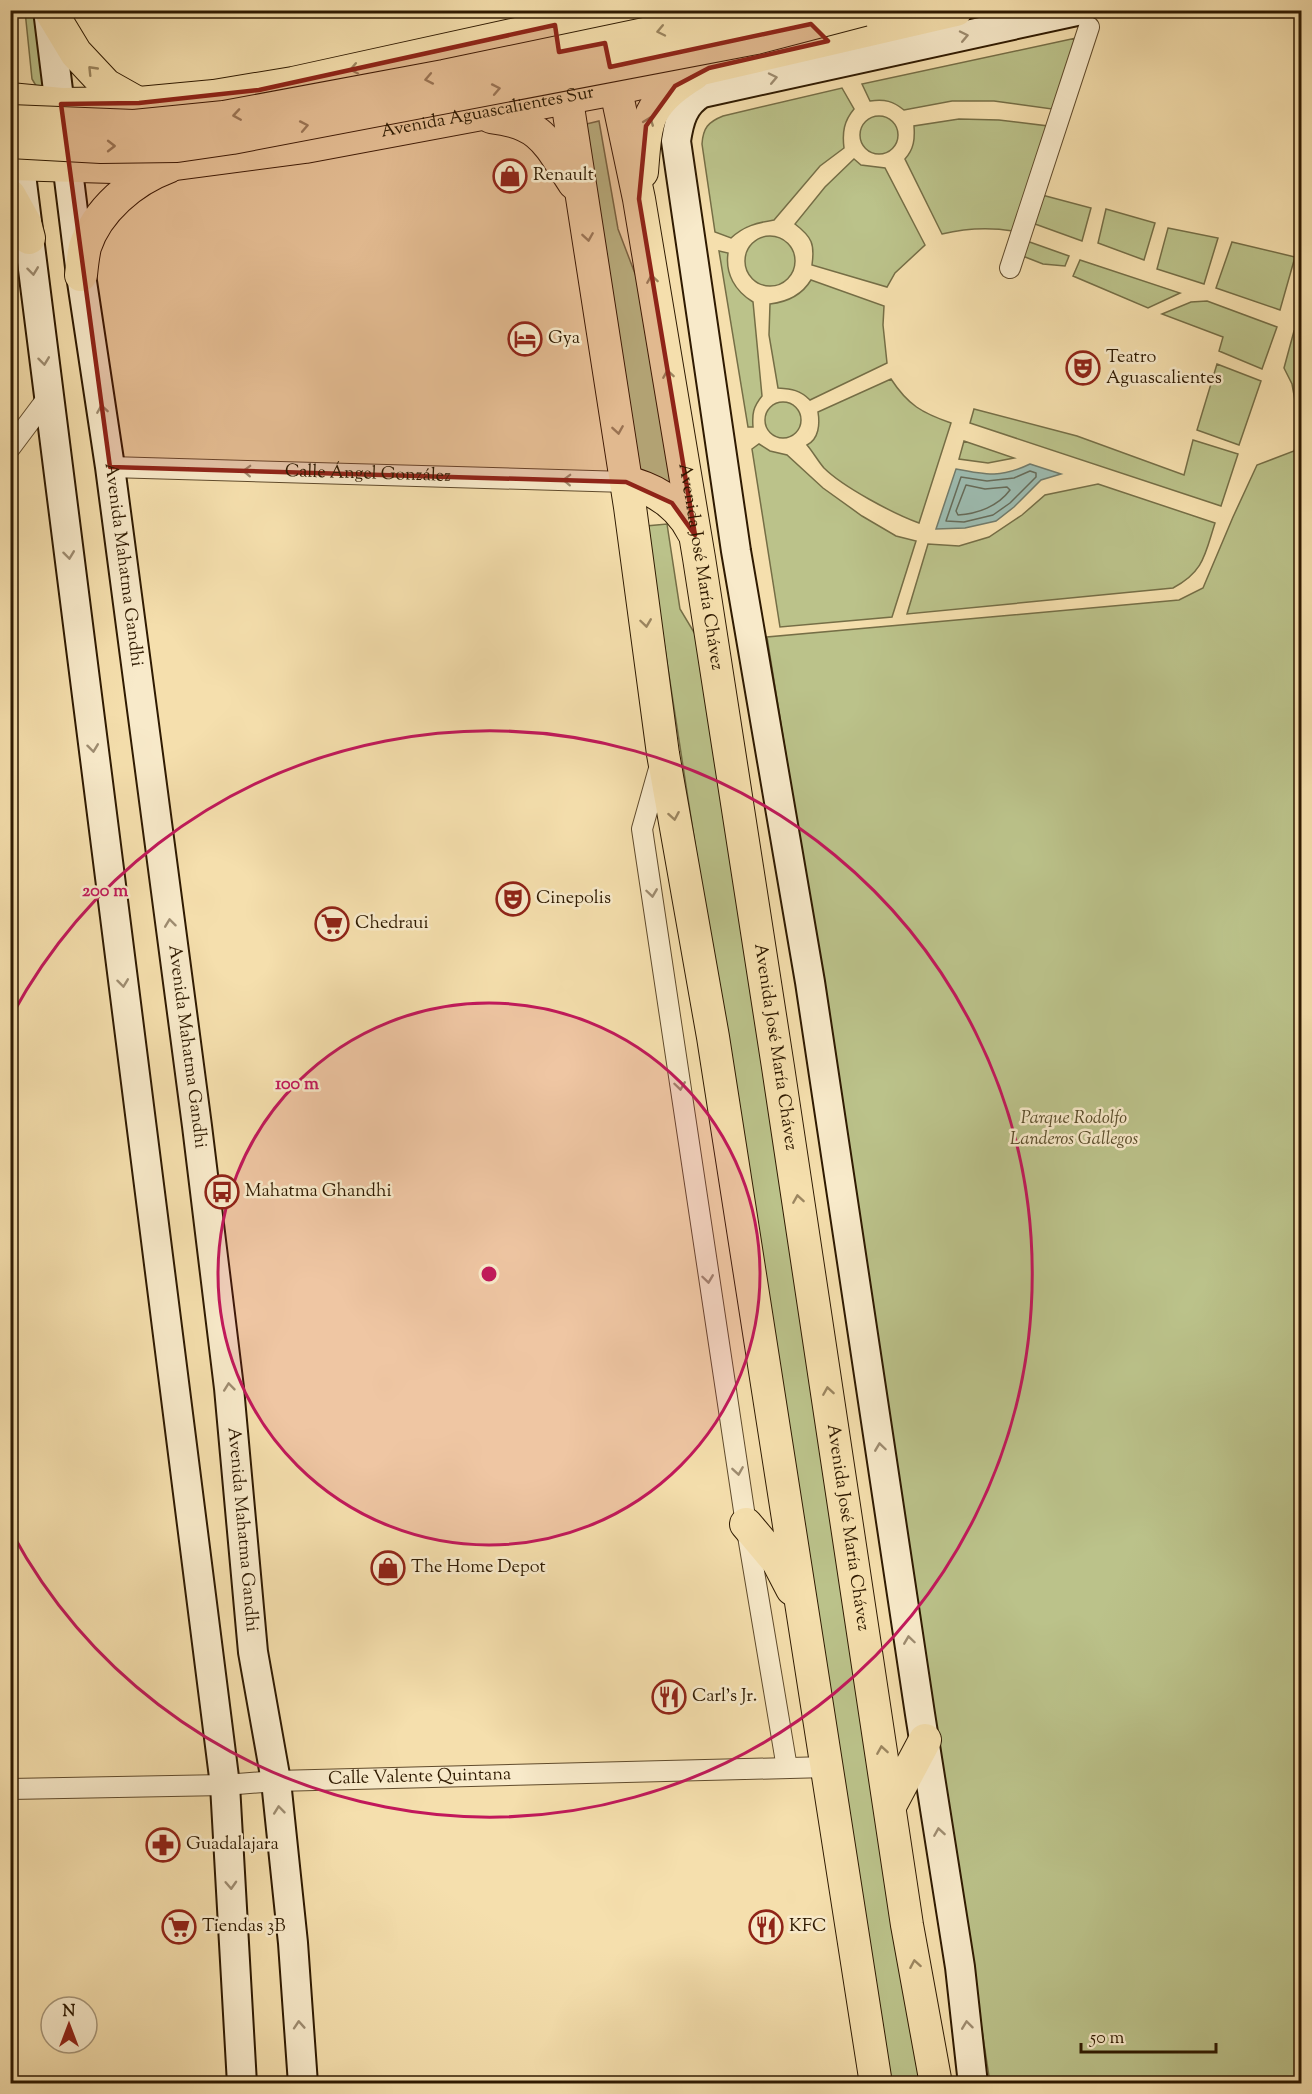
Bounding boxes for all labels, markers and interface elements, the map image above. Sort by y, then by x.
one-way arrow [656,24,666,37]
one-way arrow [958,30,968,43]
one-way arrow [350,62,360,75]
one-way arrow [88,66,99,76]
one-way arrow [424,72,434,85]
one-way arrow [768,72,778,85]
street label: Avenida Aguascalientes Sur [379,80,597,146]
one-way arrow [490,83,500,96]
one-way arrow [232,108,242,121]
one-way arrow [642,116,654,127]
one-way arrow [299,120,309,133]
one-way arrow [106,140,115,153]
shop icon: Renault [492,158,528,194]
place label: Renault [533,163,594,189]
one-way arrow [581,232,593,242]
one-way arrow [26,266,39,275]
one-way arrow [647,275,659,284]
hotel icon: Gya [507,321,543,357]
place label: Gya [548,326,580,352]
place label: Teatro Aguascalientes [1106,345,1222,392]
theatre icon: Teatro Aguascalientes [1065,350,1101,386]
one-way arrow [38,357,50,366]
one-way arrow [662,369,675,379]
one-way arrow [96,404,108,414]
one-way arrow [611,425,623,434]
street label: Calle Ángel González [285,459,451,490]
street label: Avenida José María Chávez [670,461,729,672]
street label: Avenida Mahatma Gandhi [97,462,149,668]
one-way arrow [242,465,251,477]
one-way arrow [563,474,572,487]
one-way arrow [62,550,75,559]
one-way arrow [639,618,651,627]
one-way arrow [87,743,99,753]
one-way arrow [667,810,680,820]
text: 200 m [82,879,128,905]
theatre icon: Cinepolis [495,881,531,917]
place label: Cinepolis [536,886,611,912]
one-way arrow [645,888,657,897]
supermarket icon: Chedraui [314,906,350,942]
place label: Chedraui [355,911,429,937]
one-way arrow [165,919,177,928]
street label: Avenida José María Chávez [746,942,803,1153]
street label: Avenida Mahatma Gandhi [160,943,213,1150]
one-way arrow [117,979,129,988]
text: 100 m [275,1072,319,1098]
one-way arrow [674,1081,686,1090]
park label: Parque Rodolfo Landeros Gallegos [1010,1106,1138,1153]
bus stop icon: Mahatma Ghandhi [204,1174,240,1210]
place label: Mahatma Ghandhi [245,1179,392,1205]
one-way arrow [793,1194,805,1203]
centre of rings [479,1264,499,1284]
one-way arrow [702,1274,714,1283]
one-way arrow [223,1383,236,1392]
one-way arrow [822,1387,834,1396]
street label: Avenida José María Chávez [819,1422,876,1633]
street label: Avenida Mahatma Gandhi [220,1426,264,1633]
one-way arrow [874,1442,886,1452]
one-way arrow [731,1467,743,1476]
shop icon: The Home Depot [370,1550,406,1586]
place label: The Home Depot [411,1555,546,1581]
one-way arrow [903,1635,915,1644]
restaurant icon: Carl's Jr. [651,1679,687,1715]
place label: Carl's Jr. [692,1684,757,1710]
one-way arrow [876,1746,889,1756]
street label: Calle Valente Quintana [328,1762,512,1793]
one-way arrow [273,1806,286,1815]
pharmacy icon: Guadalajara [145,1827,181,1863]
one-way arrow [933,1828,946,1838]
place label: Guadalajara [186,1832,279,1858]
one-way arrow [224,1881,237,1890]
supermarket icon: Tiendas 3B [161,1909,197,1945]
restaurant icon: KFC [748,1909,784,1945]
place label: Tiendas 3B [202,1914,286,1940]
place label: KFC [789,1914,827,1940]
one-way arrow [909,1959,921,1969]
north arrow [39,1995,99,2055]
text: N [63,2001,76,2024]
scale bar [1081,2016,1216,2054]
one-way arrow [293,2021,306,2030]
one-way arrow [961,2021,973,2030]
text: 50 m [1089,2026,1125,2052]

